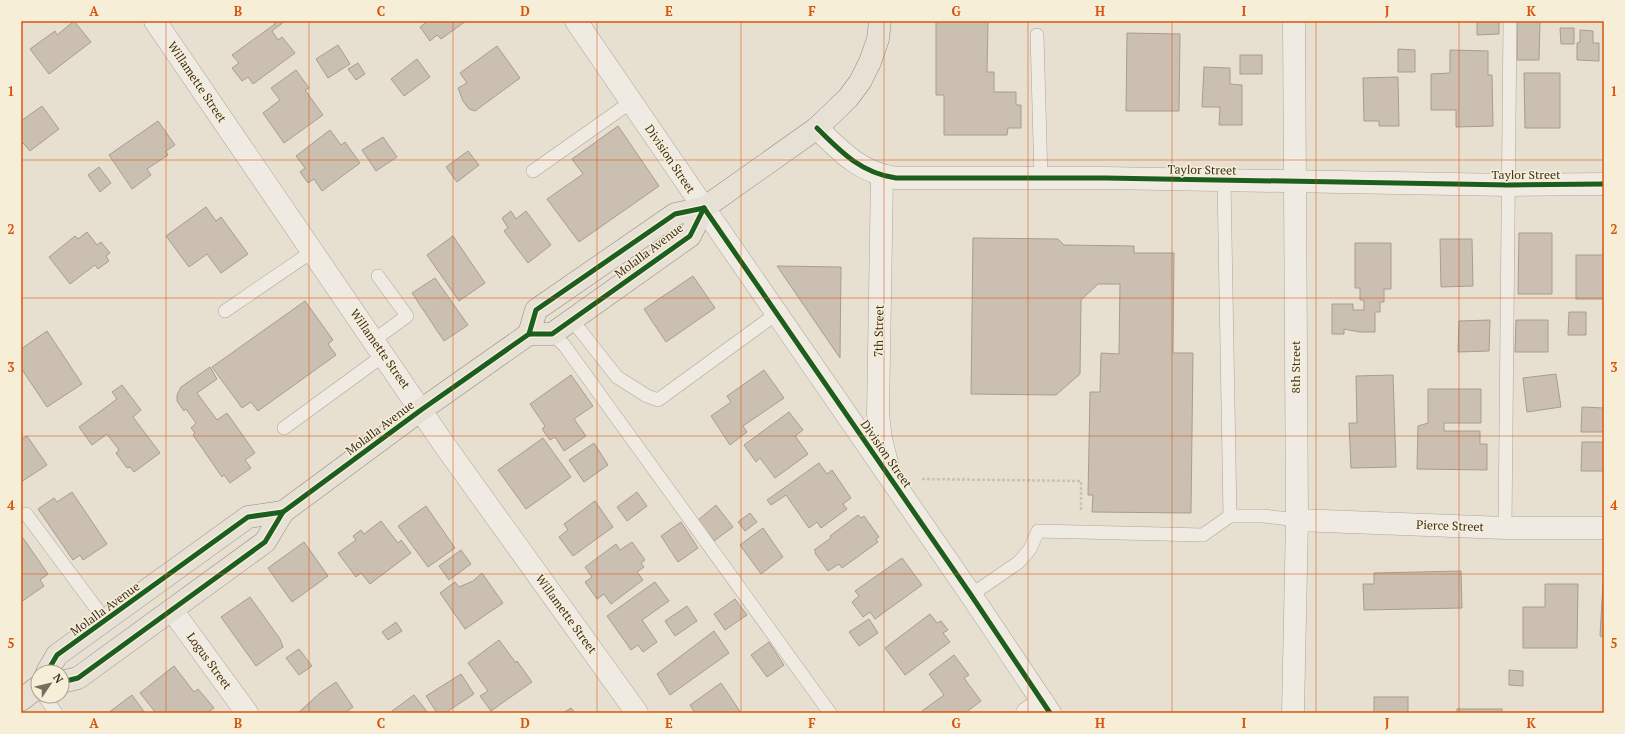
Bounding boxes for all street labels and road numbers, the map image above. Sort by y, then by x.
street label: Willamette Street [165,38,230,125]
street label: Division Street [642,122,699,196]
street label: Taylor Street [1167,161,1237,178]
street label: Taylor Street [1492,167,1561,182]
street label: Molalla Avenue [611,220,686,281]
street label: 7th Street [871,304,886,357]
street label: Willamette Street [347,306,414,392]
street label: 8th Street [1288,340,1303,393]
street label: Molalla Avenue [342,397,417,458]
street label: Division Street [858,417,916,491]
street label: Pierce Street [1416,517,1485,534]
street label: Willamette Street [533,571,601,657]
street label: Molalla Avenue [67,578,142,639]
street label: Logus Street [184,629,235,692]

